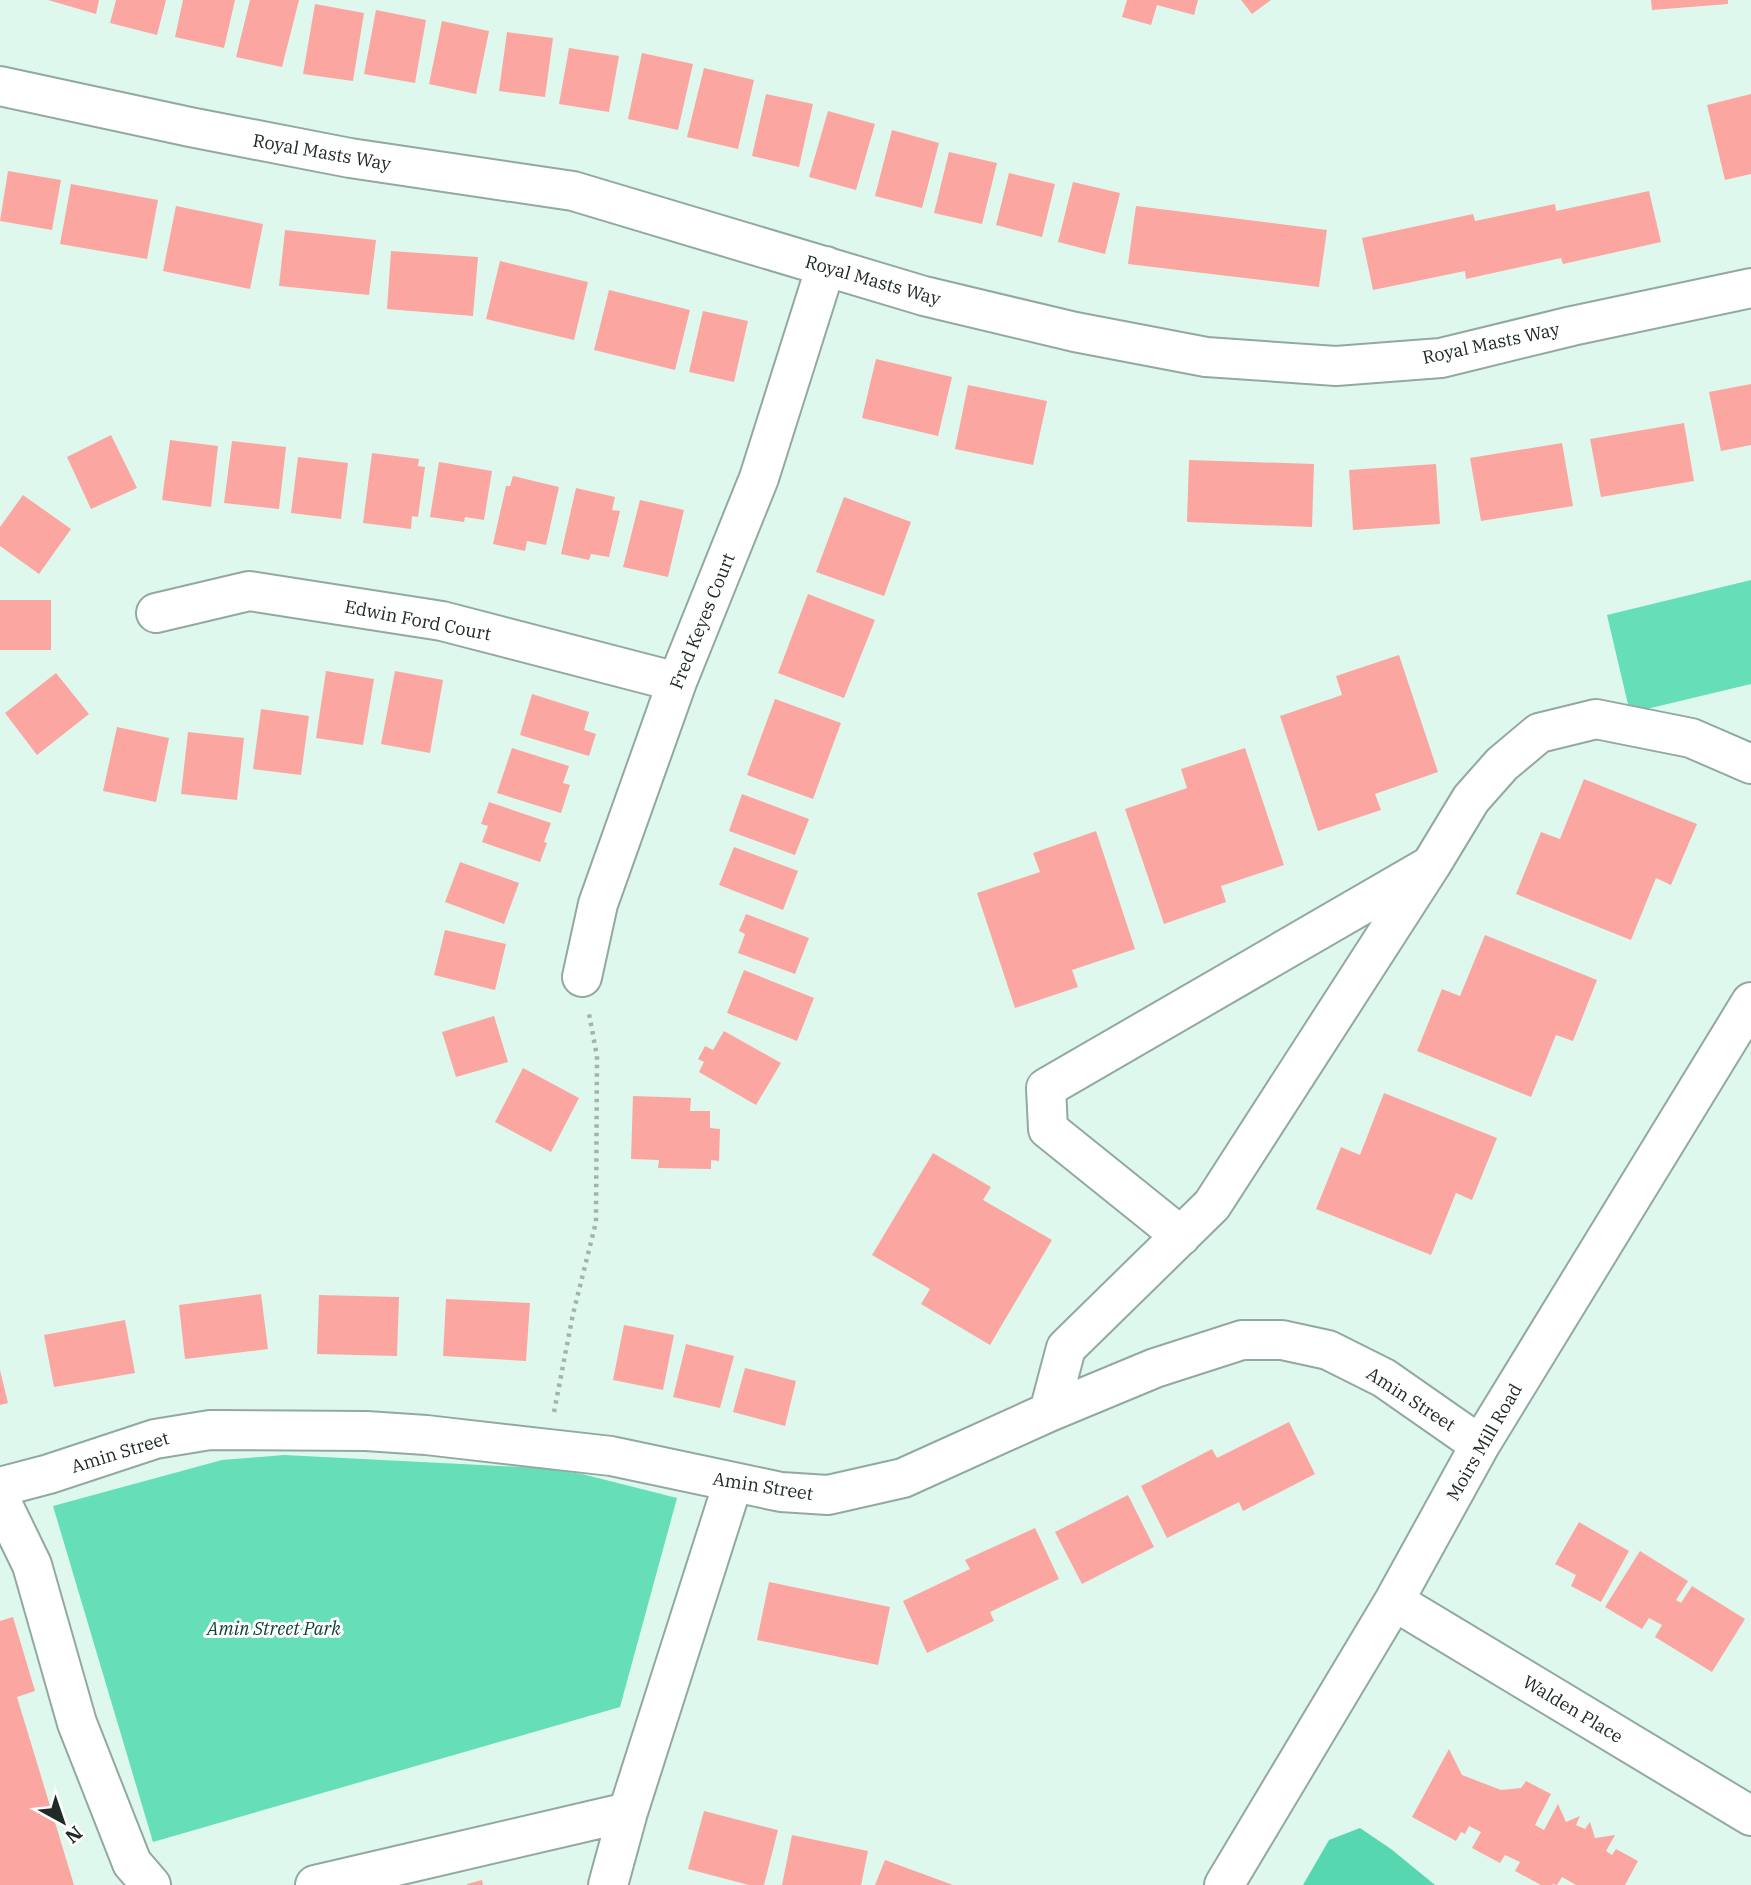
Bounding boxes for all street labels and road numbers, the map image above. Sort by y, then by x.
street label: Royal Masts Way [251,129,393,176]
street label: Royal Masts Way [803,250,944,310]
street label: Royal Masts Way [1420,317,1562,369]
street label: Fred Keyes Court [664,550,740,692]
street label: Edwin Ford Court [343,595,493,645]
street label: Amin Street [1362,1362,1460,1436]
street label: Moirs Mill Road [1441,1379,1527,1505]
street label: Amin Street [68,1426,172,1478]
street label: Amin Street [711,1467,815,1505]
street label: Walden Place [1519,1670,1627,1748]

